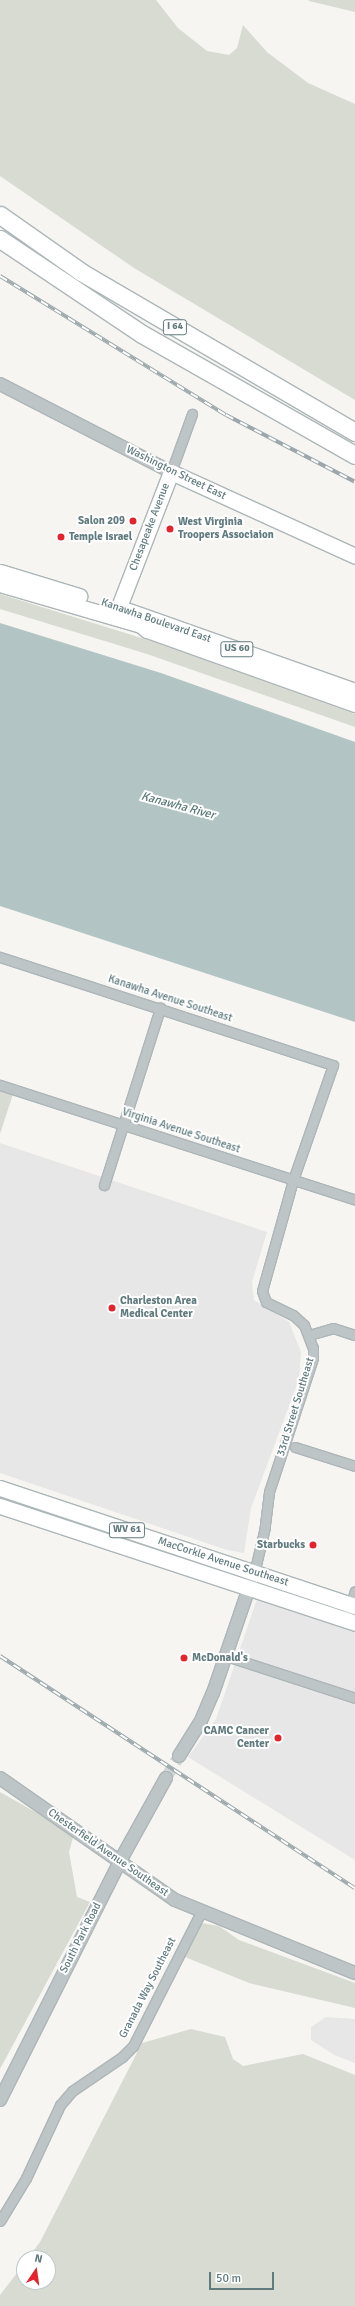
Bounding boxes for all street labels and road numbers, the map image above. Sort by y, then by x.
road number: I 64 [162,319,188,335]
street label: Washington Street East [124,443,228,503]
street label: Chesapeake Avenue [127,481,173,573]
street label: Kanawha Boulevard East [99,596,213,646]
road number: US 60 [220,641,254,657]
street label: Kanawha Avenue Southeast [106,973,234,1025]
street label: Virginia Avenue Southeast [120,1106,242,1156]
street label: 33rd Street Southeast [275,1356,317,1458]
road number: WV 61 [108,1522,146,1538]
street label: MacCorkle Avenue Southeast [156,1535,290,1589]
street label: Chesterfield Avenue Southeast [45,1806,171,1900]
street label: South Park Road [58,1901,104,1975]
street label: Granada Way Southeast [117,1935,179,2041]

